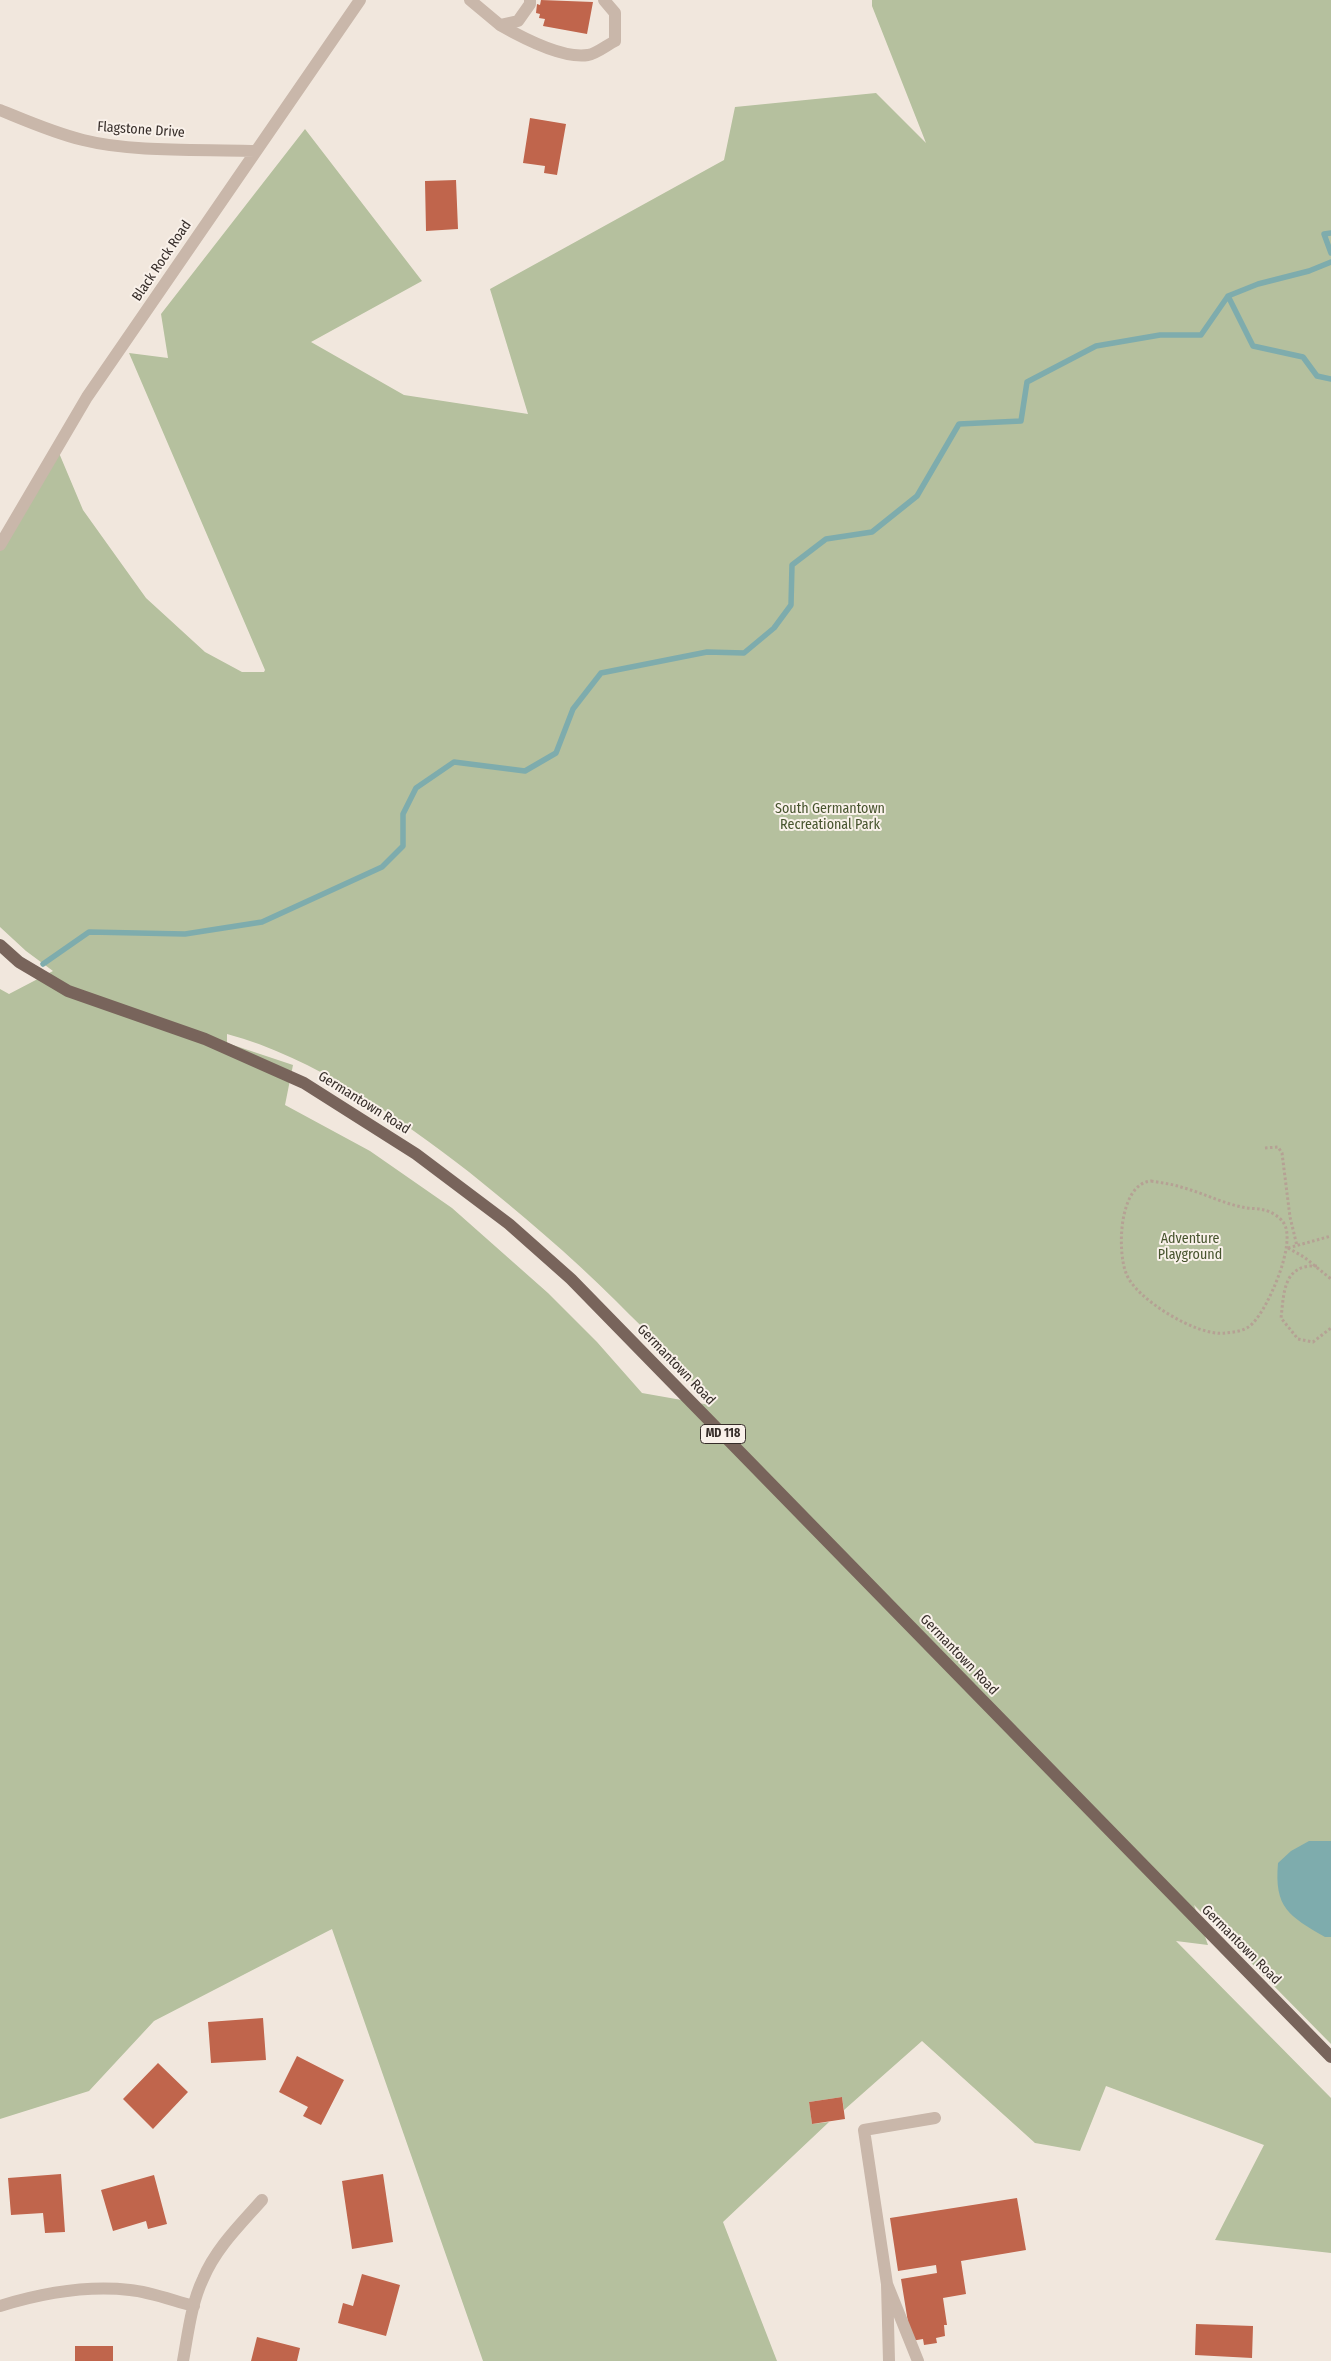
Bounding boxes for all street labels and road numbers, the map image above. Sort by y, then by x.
street label: Flagstone Drive [97,119,185,141]
street label: Black Rock Road [129,218,195,304]
street label: Germantown Road [315,1068,413,1138]
street label: Germantown Road [633,1321,719,1409]
road number: MD 118 [700,1425,746,1444]
street label: Germantown Road [916,1611,1002,1699]
street label: Germantown Road [1198,1902,1284,1988]

